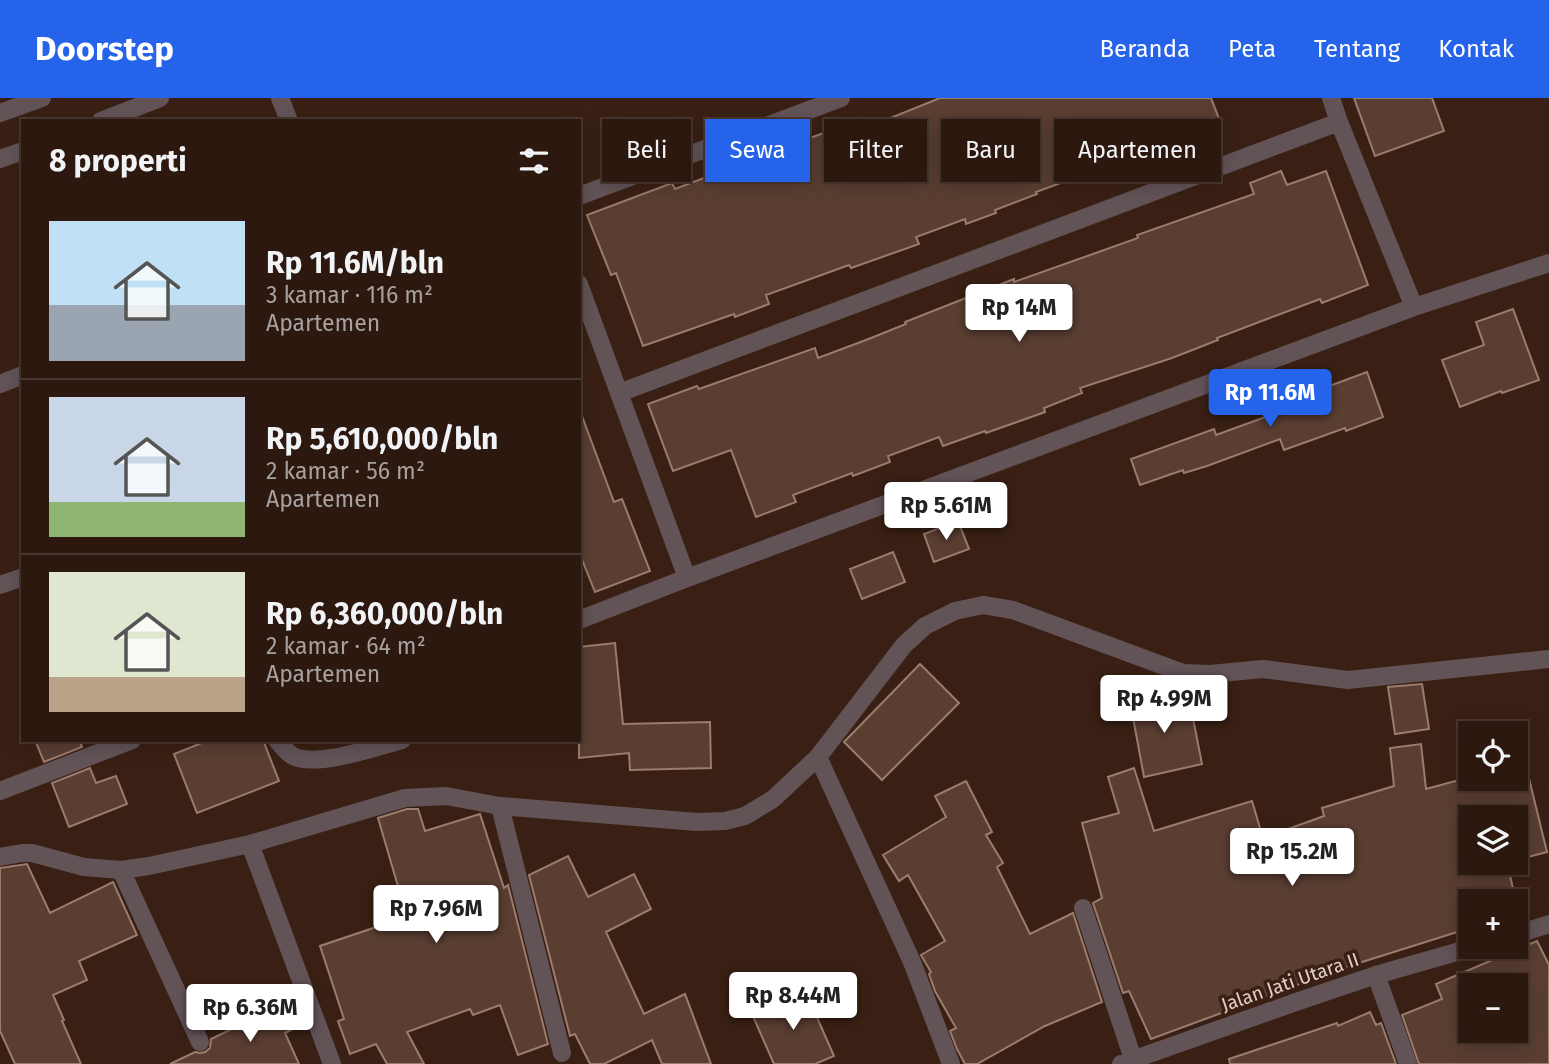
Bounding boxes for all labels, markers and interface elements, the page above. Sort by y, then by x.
text: Doorstep [35,29,174,69]
text: Beranda [1099,35,1190,63]
text: Peta [1228,35,1276,63]
text: Tentang [1314,35,1400,63]
text: Kontak [1438,35,1514,63]
chip: Beli [602,119,691,182]
chip: Sewa [705,119,810,182]
chip: Filter [824,119,927,182]
chip: Baru [941,119,1040,182]
chip: Apartemen [1054,119,1221,182]
icon: filters [515,142,553,180]
text: 8 properti [49,143,187,179]
text: Rp 11.6M/bln [266,245,444,281]
icon: home [105,249,189,333]
text: 3 kamar · 116 m² [266,281,433,309]
pin: Rp 14M [962,285,1076,344]
text: Rp 14M [981,293,1057,321]
text: Apartemen [266,309,380,337]
pin: Rp 11.6M [1198,370,1342,429]
text: Rp 11.6M [1225,378,1315,406]
text: Rp 5,610,000/bln [266,421,498,457]
icon: home [105,425,189,509]
text: 2 kamar · 56 m² [266,457,425,485]
pin: Rp 5.61M [874,482,1018,542]
text: Apartemen [266,485,380,513]
text: Rp 5.61M [900,491,992,519]
text: Rp 6,360,000/bln [266,596,503,632]
icon: home [105,600,189,684]
text: 2 kamar · 64 m² [266,632,426,660]
text: Apartemen [266,660,380,688]
pin: Rp 4.99M [1092,676,1236,735]
text: Rp 4.99M [1116,684,1212,712]
map controls [1458,721,1528,1043]
button: locate [1458,721,1528,791]
button: layers [1458,805,1528,875]
pin: Rp 15.2M [1220,828,1364,888]
text: Rp 15.2M [1246,837,1338,865]
pin: Rp 7.96M [364,886,508,945]
button: + [1458,889,1528,959]
text: Rp 7.96M [389,894,483,922]
street label: Jalan Jati Utara II [1218,948,1362,1016]
pin: Rp 8.44M [721,972,865,1032]
button: − [1458,973,1528,1043]
text: Rp 8.44M [745,981,841,1009]
pin: Rp 6.36M [178,984,322,1044]
text: Rp 6.36M [202,993,298,1021]

